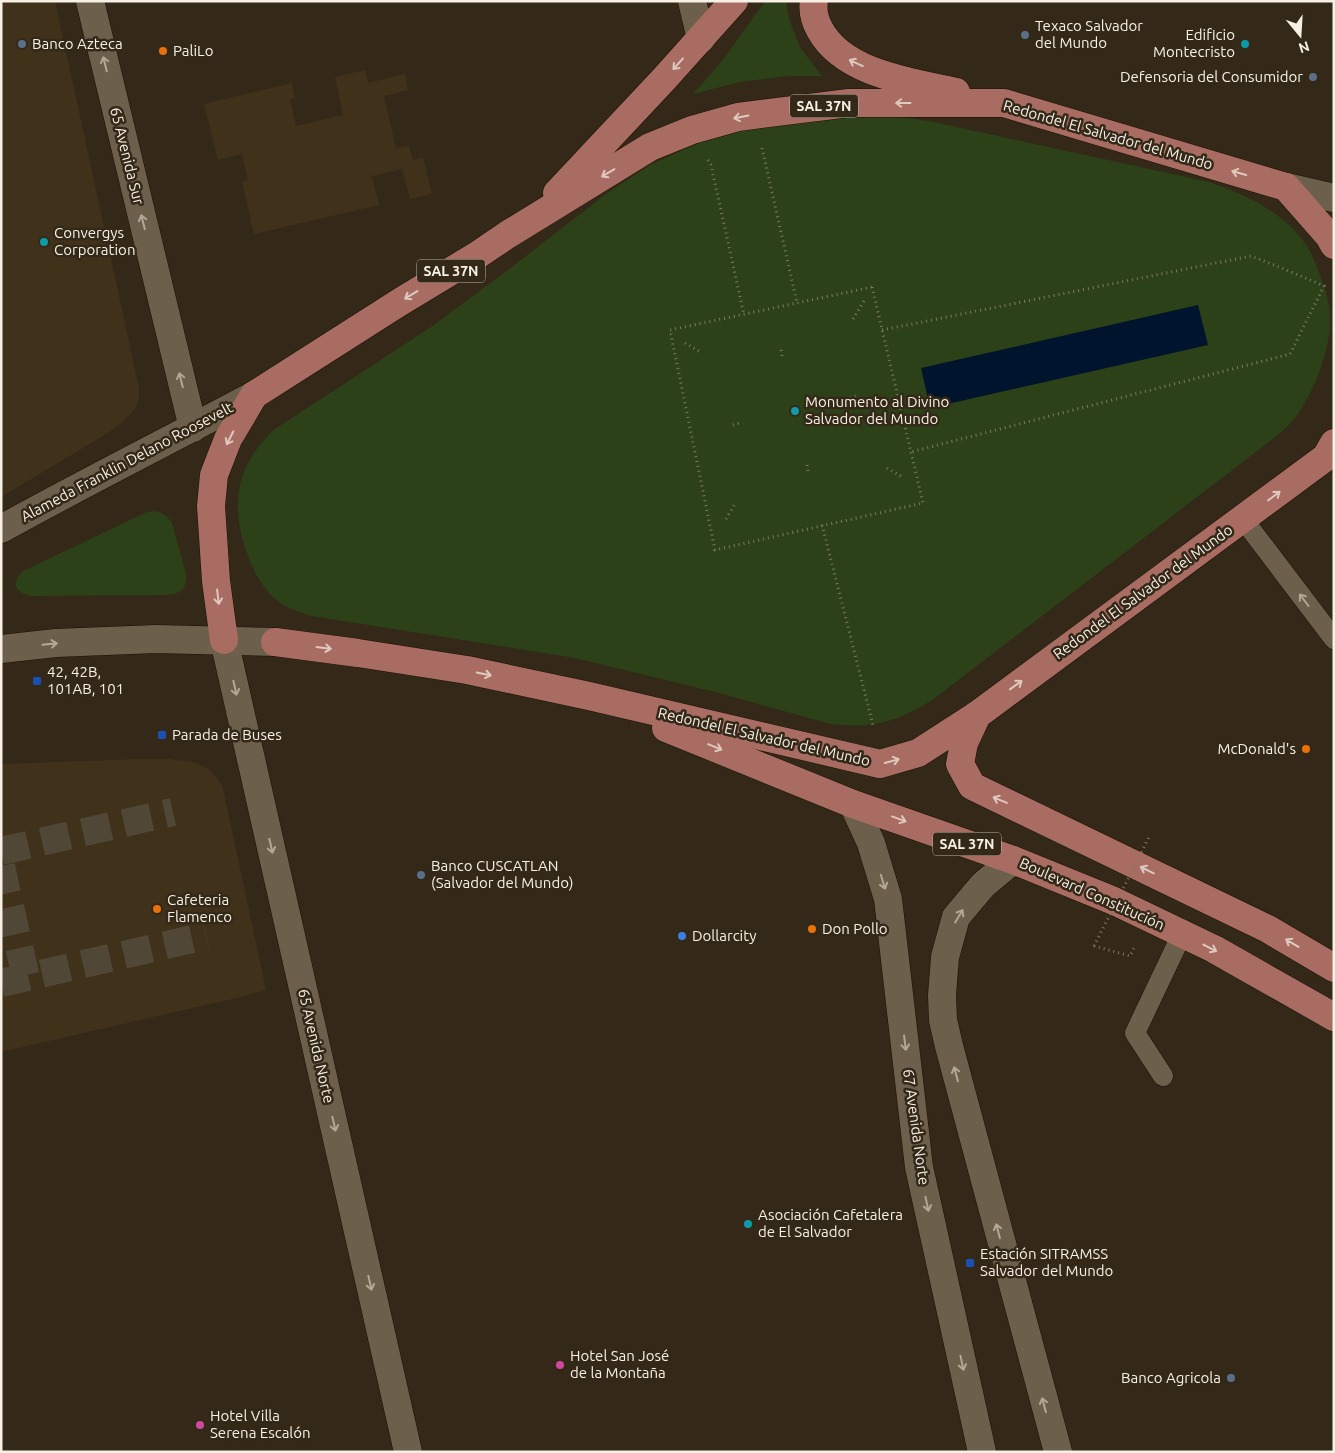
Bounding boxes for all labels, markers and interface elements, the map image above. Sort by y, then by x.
north arrow [1275,10,1325,60]
place label: Texaco Salvador del Mundo [1035,17,1143,51]
place label: Edificio Montecristo [1153,26,1235,60]
marker: Texaco Salvador del Mundo [1019,29,1031,41]
place label: Banco Azteca [32,35,123,52]
marker: Banco Azteca [16,38,28,50]
marker: Edificio Montecristo [1239,38,1251,50]
text: N [1297,38,1311,57]
place label: PaliLo [173,42,214,59]
marker: PaliLo [157,45,169,57]
one-way arrow [100,57,109,73]
one-way arrow [673,57,684,70]
one-way arrow [849,58,864,68]
place label: Defensoria del Consumidor [1120,68,1303,85]
marker: Defensoria del Consumidor [1307,71,1319,83]
road number: SAL 37N [790,94,858,118]
street label: Redondel El Salvador del Mundo [1001,96,1215,173]
one-way arrow [895,98,911,108]
street label: 65 Avenida Sur [107,105,148,207]
one-way arrow [734,112,750,122]
one-way arrow [602,168,616,178]
one-way arrow [1232,168,1248,178]
one-way arrow [138,215,147,231]
place label: Convergys Corporation [54,224,135,258]
marker: Convergys Corporation [38,236,50,248]
road number: SAL 37N [417,260,485,282]
one-way arrow [404,291,418,301]
one-way arrow [176,373,185,389]
place label: Monumento al Divino Salvador del Mundo [805,393,949,427]
street label: Alameda Franklin Delano Roosevelt [18,398,236,525]
marker: Monumento al Divino Salvador del Mundo [789,405,801,417]
one-way arrow [225,430,235,445]
one-way arrow [1267,491,1281,501]
street label: Redondel El Salvador del Mundo [1050,521,1236,662]
one-way arrow [214,588,224,604]
one-way arrow [1299,594,1310,607]
one-way arrow [41,639,57,649]
one-way arrow [315,643,331,653]
place label: 42, 42B, 101AB, 101 [47,663,124,697]
one-way arrow [475,670,491,679]
marker: 42, 42B, 101AB, 101 [31,675,43,687]
one-way arrow [231,679,240,695]
one-way arrow [1009,680,1022,691]
street label: Redondel El Salvador del Mundo [656,704,872,769]
place label: Parada de Buses [172,726,282,743]
marker: Parada de Buses [156,729,168,741]
place label: McDonald's [1218,740,1296,757]
one-way arrow [707,743,722,753]
marker: McDonald's [1300,743,1312,755]
one-way arrow [883,755,899,765]
one-way arrow [993,795,1008,804]
one-way arrow [890,815,906,824]
road number: SAL 37N [933,832,1001,856]
one-way arrow [267,838,276,854]
street label: Boulevard Constitución [1017,854,1167,933]
place label: Banco CUSCATLAN (Salvador del Mundo) [431,857,573,891]
one-way arrow [1140,865,1155,874]
marker: Banco CUSCATLAN (Salvador del Mundo) [415,869,427,881]
one-way arrow [879,874,888,890]
place label: Cafeteria Flamenco [167,891,232,925]
marker: Cafeteria Flamenco [151,903,163,915]
one-way arrow [953,909,964,923]
place label: Don Pollo [822,920,888,937]
marker: Don Pollo [806,923,818,935]
place label: Dollarcity [692,927,756,944]
marker: Dollarcity [676,930,688,942]
one-way arrow [1285,938,1299,948]
one-way arrow [1203,943,1218,953]
street label: 65 Avenida Norte [295,987,338,1105]
one-way arrow [900,1035,910,1051]
one-way arrow [951,1066,960,1082]
street label: 67 Avenida Norte [900,1068,933,1186]
one-way arrow [330,1116,339,1132]
one-way arrow [923,1195,932,1211]
place label: Asociación Cafetalera de El Salvador [758,1206,903,1240]
marker: Asociación Cafetalera de El Salvador [742,1218,754,1230]
one-way arrow [993,1223,1002,1239]
place label: Estación SITRAMSS Salvador del Mundo [980,1245,1113,1279]
marker: Estación SITRAMSS Salvador del Mundo [964,1257,976,1269]
one-way arrow [366,1274,375,1290]
place label: Hotel San José de la Montaña [570,1347,669,1381]
one-way arrow [958,1354,967,1370]
marker: Hotel San José de la Montaña [554,1359,566,1371]
place label: Banco Agricola [1121,1369,1221,1386]
marker: Banco Agricola [1225,1372,1237,1384]
one-way arrow [1039,1397,1049,1413]
place label: Hotel Villa Serena Escalón [210,1407,311,1441]
marker: Hotel Villa Serena Escalón [194,1419,206,1431]

